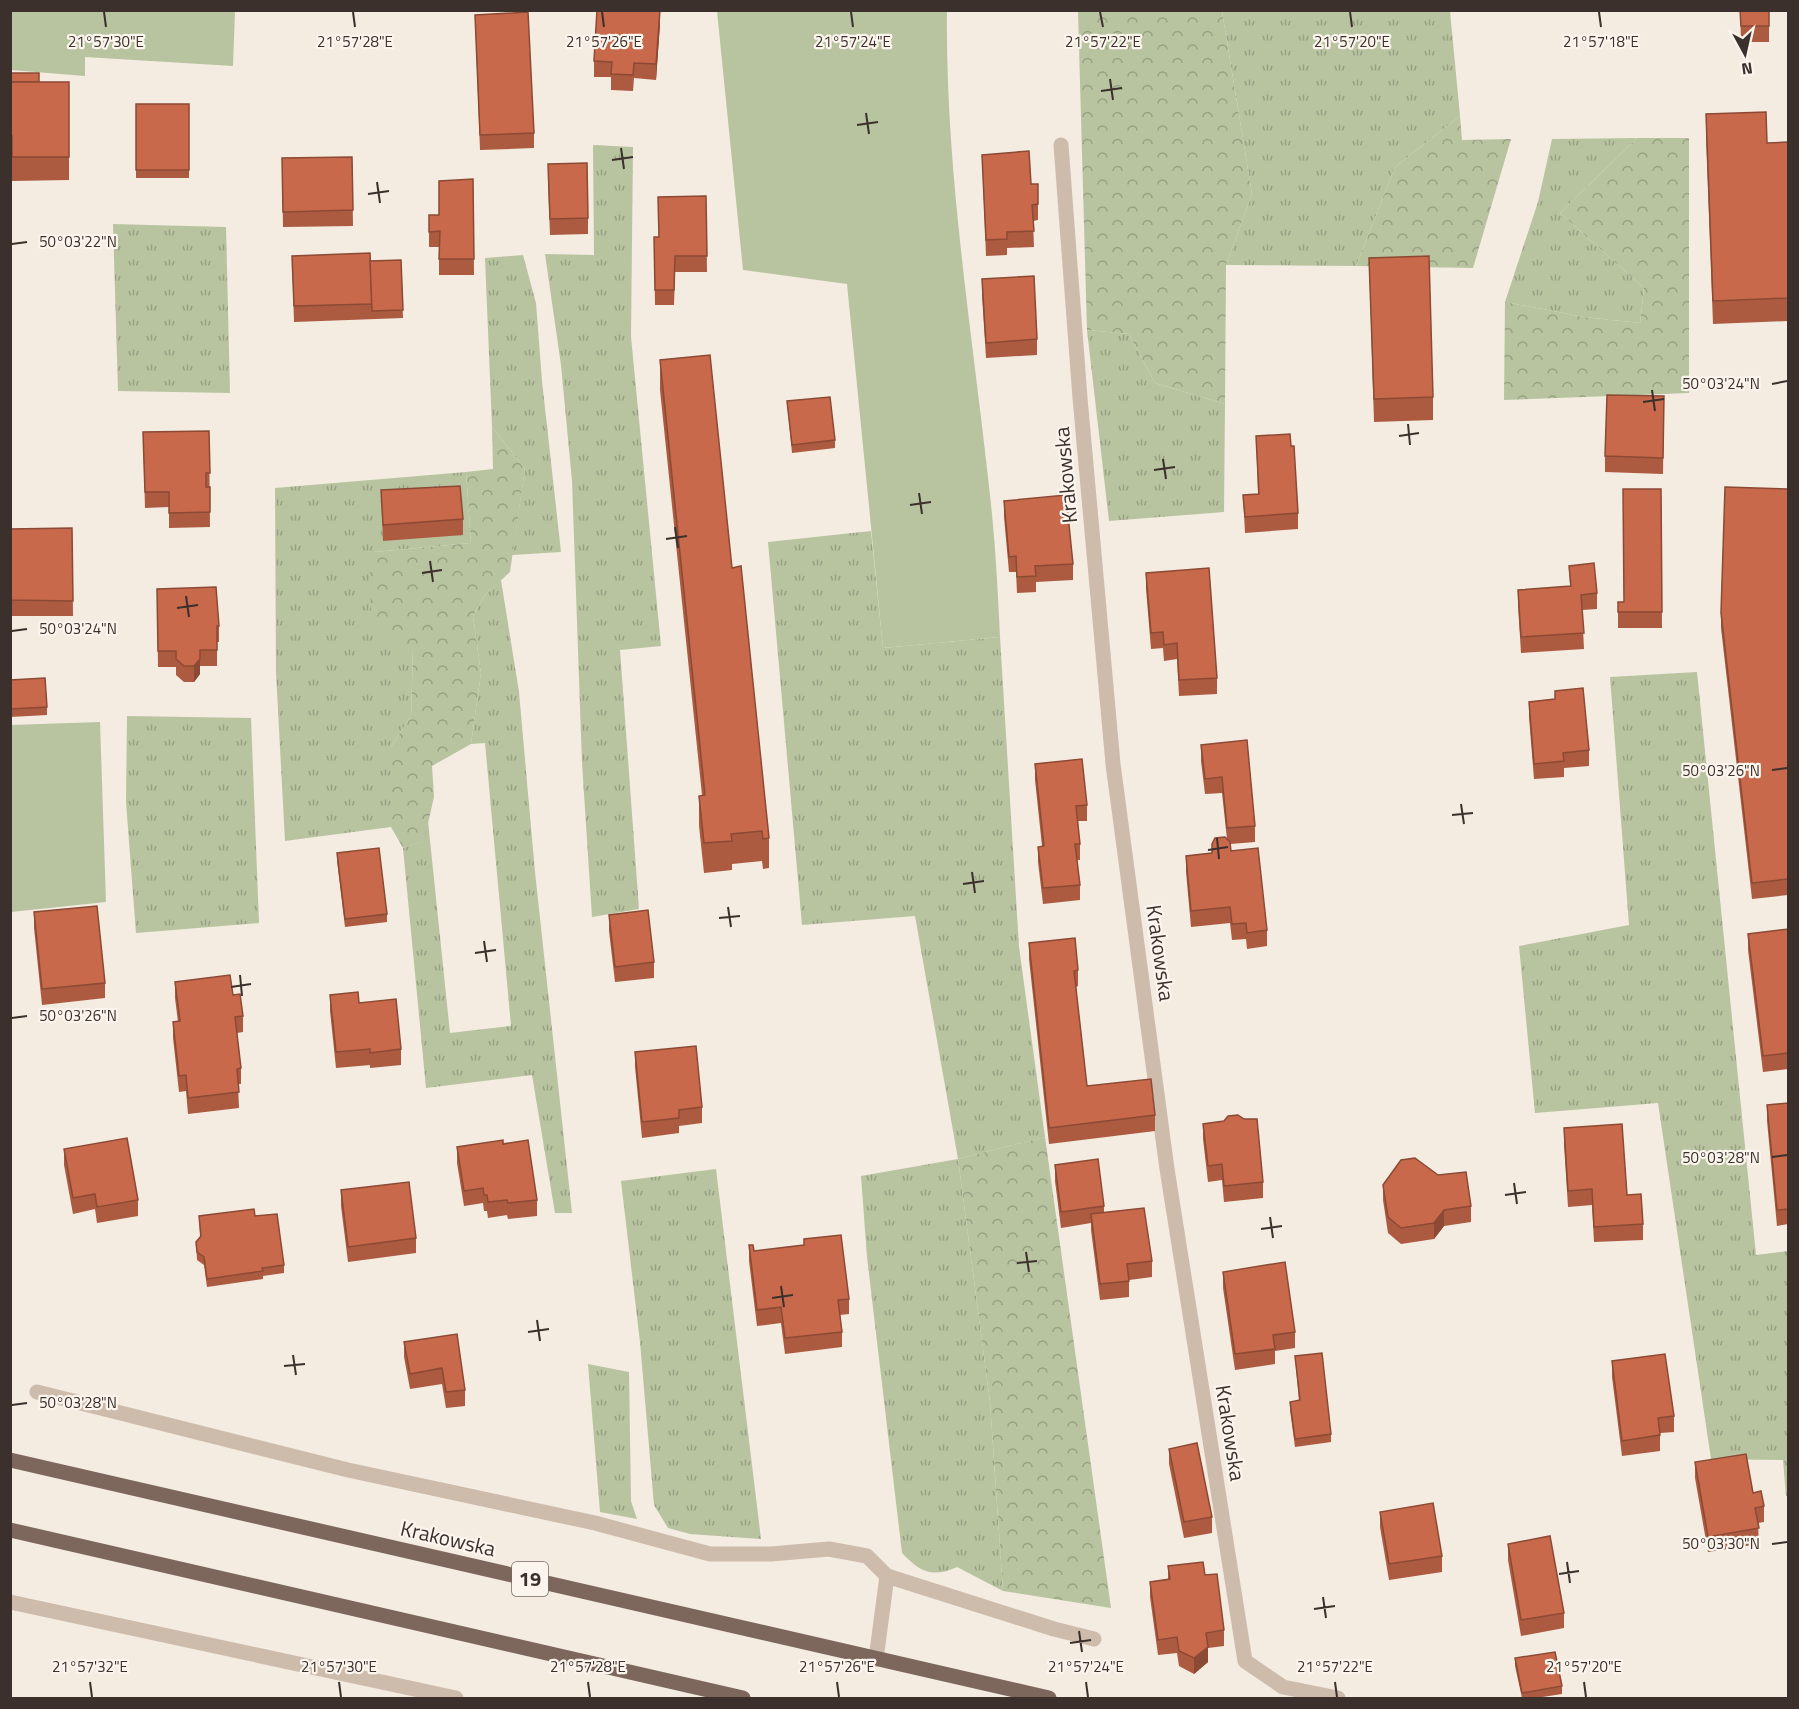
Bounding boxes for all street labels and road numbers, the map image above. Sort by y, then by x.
street label: Krakowska [1045,425,1085,525]
street label: Krakowska [1138,903,1184,1003]
street label: Krakowska [1208,1383,1254,1484]
street label: Krakowska [398,1512,499,1565]
road number: 19 [512,1562,548,1596]

